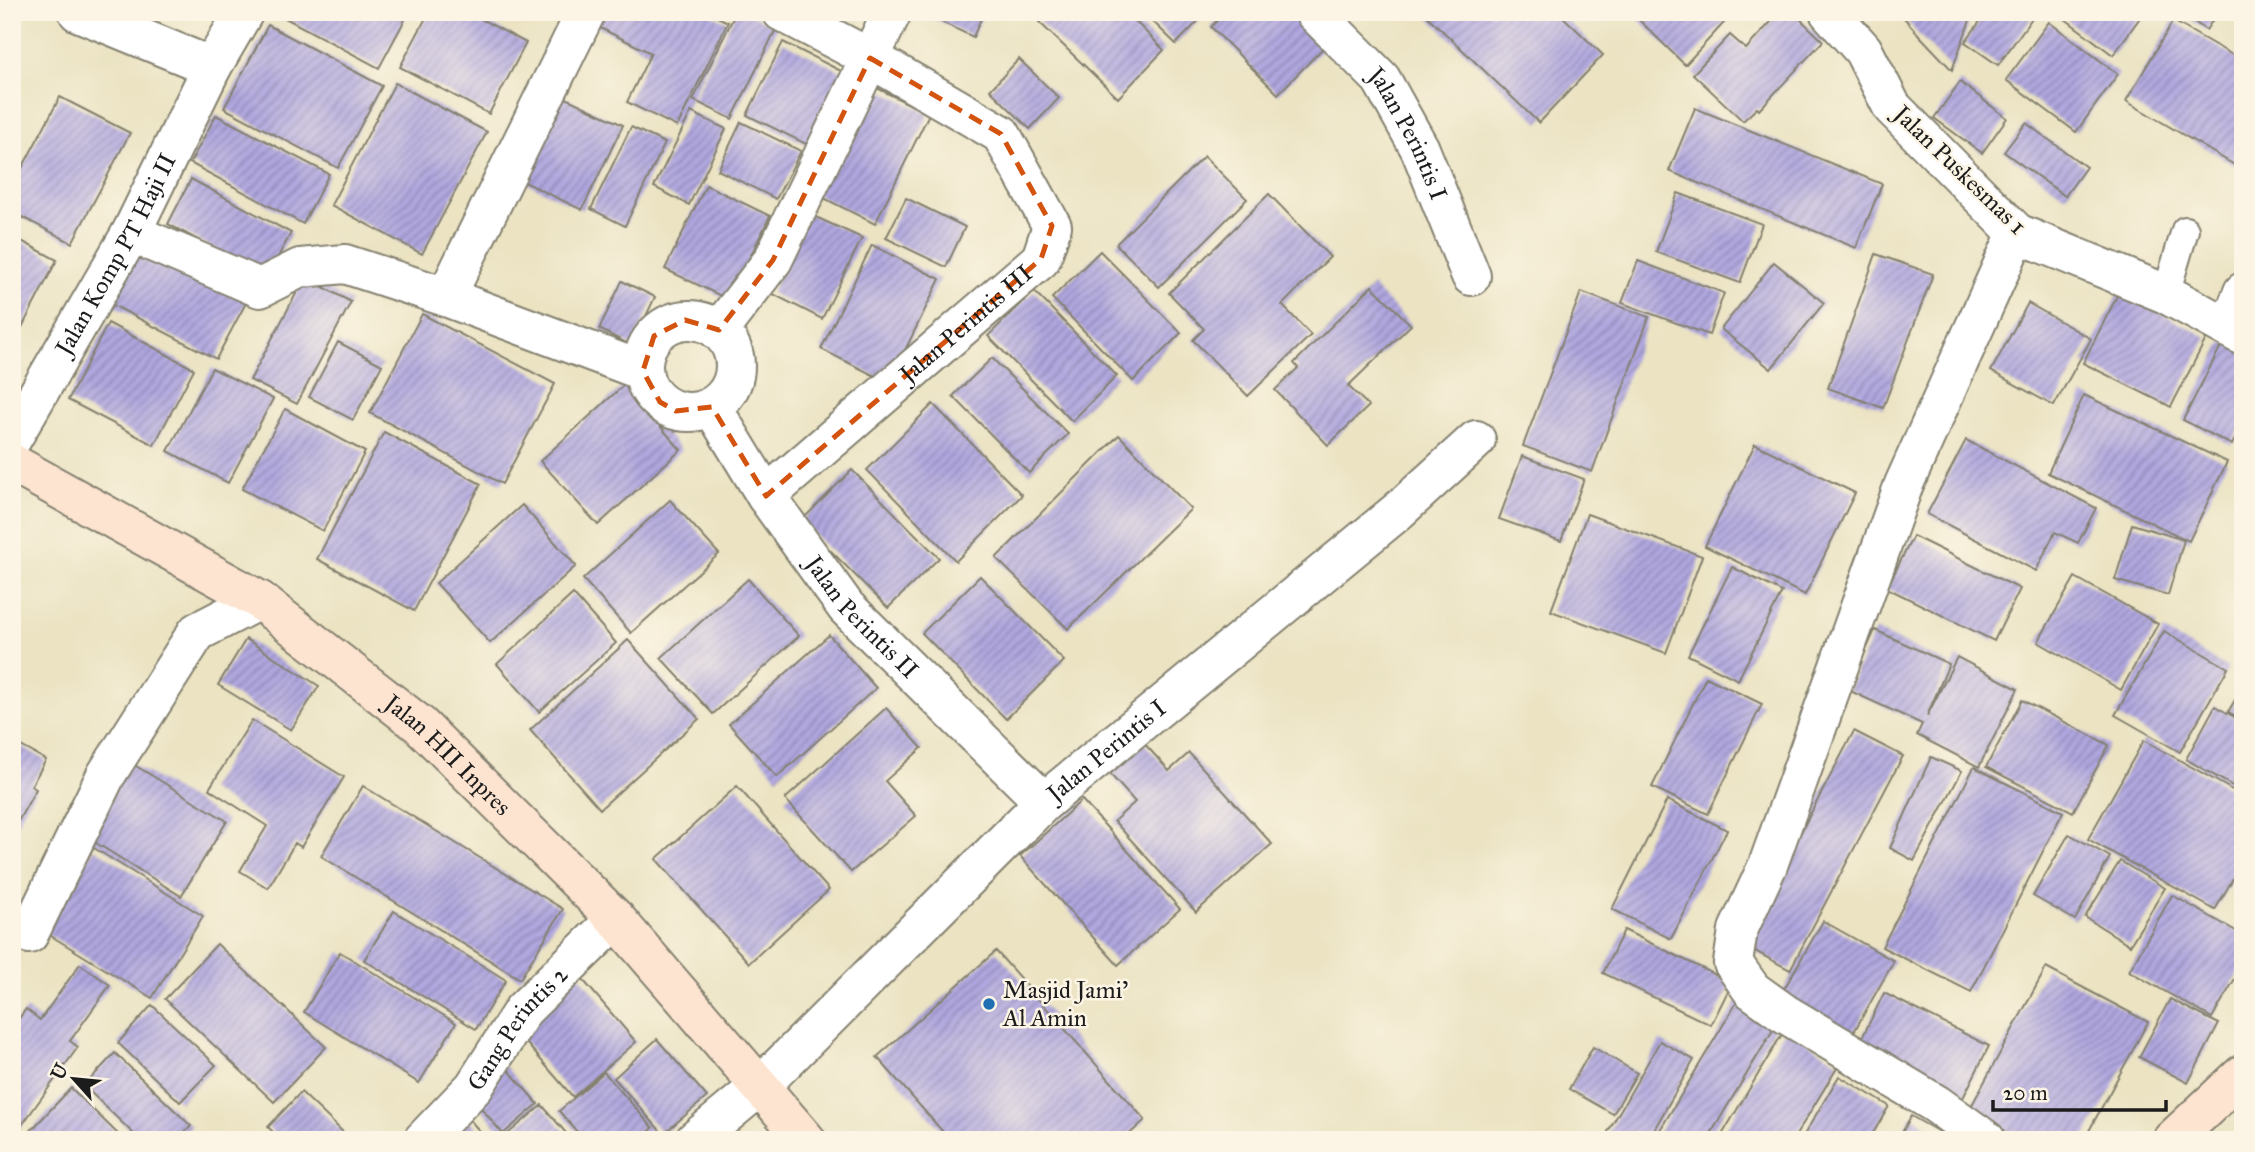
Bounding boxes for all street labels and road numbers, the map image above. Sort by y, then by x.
street label: Jalan Perintis I [1360,58,1454,204]
street label: Jalan Puskesmas 1 [1885,97,2033,241]
street label: Jalan Komp PT Haji II [47,149,182,363]
street label: Jalan Perintis III [891,258,1039,391]
street label: Jalan Perintis II [797,547,925,685]
street label: Jalan HII Inpres [376,686,518,822]
street label: Jalan Perintis I [1039,693,1172,810]
street label: Gang Perintis 2 [461,959,574,1096]

